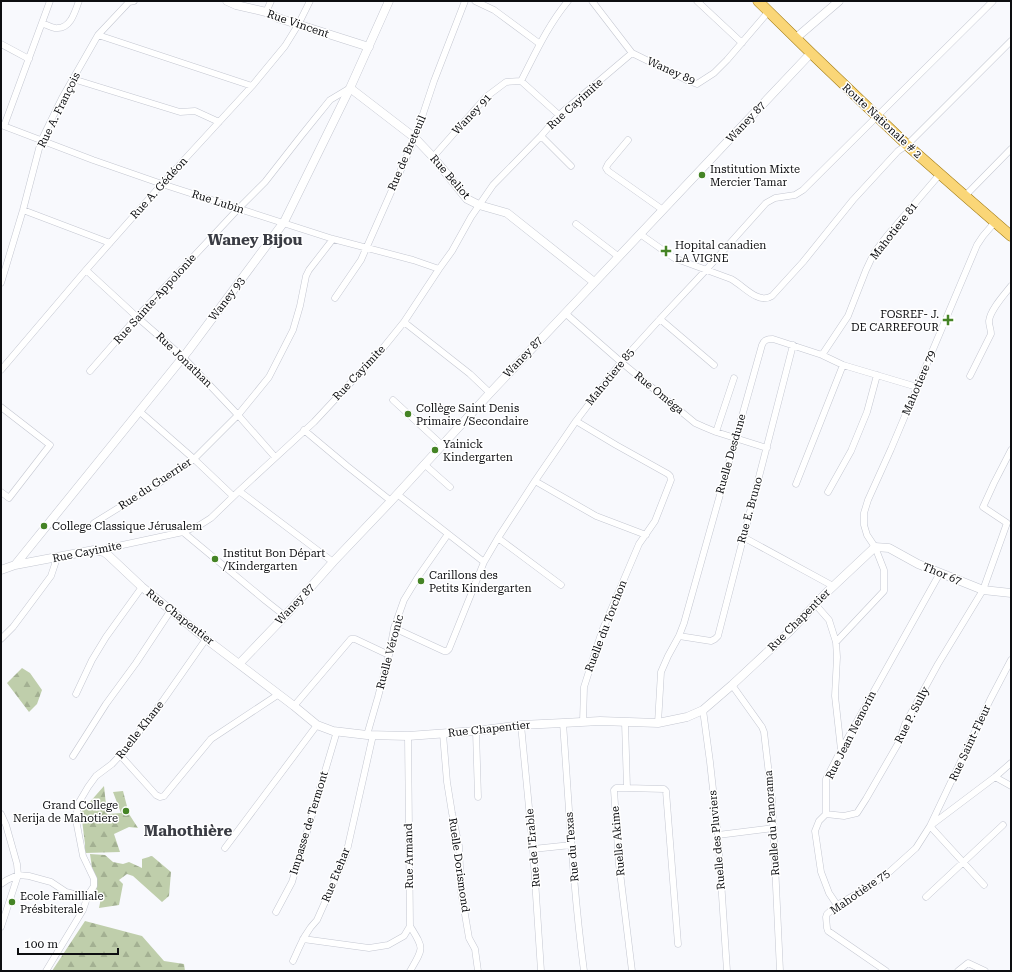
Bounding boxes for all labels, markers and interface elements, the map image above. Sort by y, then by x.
street label: Rue Vincent [265,7,331,41]
street label: Waney 89 [645,55,697,87]
street label: Rue A. François [35,70,83,150]
street label: Rue Cayimite [545,76,605,132]
street label: Route Nationale # 2 [840,81,924,161]
street label: Waney 91 [450,91,494,137]
street label: Waney 87 [724,99,768,145]
street label: Rue de Breteuil [385,113,429,193]
street label: Rue Beliot [427,152,473,202]
street label: Rue A. Gédéon [128,154,190,222]
place label: Institution Mixte Mercier Tamar [710,163,800,189]
marker: Institution Mixte Mercier Tamar [697,170,707,180]
street label: Rue Lubin [190,187,246,217]
street label: Mahotiere 81 [868,200,920,262]
district label: Waney Bijou [208,231,303,249]
place label: Hopital canadien LA VIGNE [675,239,766,265]
marker: Hopital canadien LA VIGNE [660,245,672,257]
street label: Rue Sainte-Appolonie [111,251,199,347]
street label: Waney 93 [206,275,248,323]
place label: FOSREF- J. DE CARREFOUR [851,308,939,334]
marker: FOSREF- J. DE CARREFOUR [942,314,954,326]
street label: Rue Jonathan [153,330,215,390]
street label: Waney 87 [501,334,545,380]
street label: Rue Cayimite [330,343,388,403]
street label: Mahotiere 85 [583,346,637,408]
street label: Mahotiere 79 [899,349,939,417]
street label: Rue Oméga [632,369,686,417]
place label: Collège Saint Denis Primaire /Secondaire [416,402,529,428]
marker: Collège Saint Denis Primaire /Secondaire [403,409,413,419]
street label: Ruelle Desdune [713,412,749,496]
place label: Yainick Kindergarten [443,438,513,464]
marker: Yainick Kindergarten [430,445,440,455]
street label: Rue du Guerrier [116,455,194,513]
street label: Rue E. Bruno [735,475,765,545]
place label: College Classique Jérusalem [52,520,202,533]
marker: College Classique Jérusalem [39,521,49,531]
street label: Rue Cayimite [51,539,123,565]
place label: Institut Bon Départ /Kindergarten [222,547,325,573]
marker: Institut Bon Départ /Kindergarten [210,554,220,564]
street label: Thor 67 [921,560,963,588]
place label: Carillons des Petits Kindergarten [429,569,532,595]
marker: Carillons des Petits Kindergarten [416,576,426,586]
street label: Ruelle du Torchon [582,578,630,674]
street label: Waney 87 [273,581,317,627]
street label: Rue Chapentier [143,586,217,648]
street label: Rue Chapentier [765,586,833,654]
street label: Ruelle Véronic [374,613,406,691]
street label: Rue P. Sully [892,684,932,746]
street label: Rue Jean Nemorin [823,689,879,781]
street label: Ruelle Khane [113,698,167,762]
street label: Rue Saint-Fleur [947,702,994,783]
street label: Rue Chapentier [447,718,531,740]
street label: Impasse de Termont [287,770,331,876]
street label: Ruelle du Panorama [762,770,782,876]
street label: Ruelle des Pluviers [706,790,728,890]
place label: Grand College Nerija de Mahotiere [13,799,118,825]
street label: Ruelle Akime [608,805,628,877]
marker: Grand College Nerija de Mahotiere [121,806,131,816]
street label: Rue de l'Erable [523,808,543,888]
street label: Rue du Texas [562,812,582,882]
street label: Ruelle Dorismond [446,817,472,913]
district label: Mahothière [144,822,232,840]
street label: Rue Armand [402,823,416,889]
street label: Rue Etehar [319,845,353,904]
street label: Mahotière 75 [828,867,892,917]
place label: Ecole Familliale Présbiterale [20,890,104,916]
marker: Ecole Familliale Présbiterale [7,897,17,907]
scale bar [18,930,118,956]
text: 100 m [24,937,58,951]

